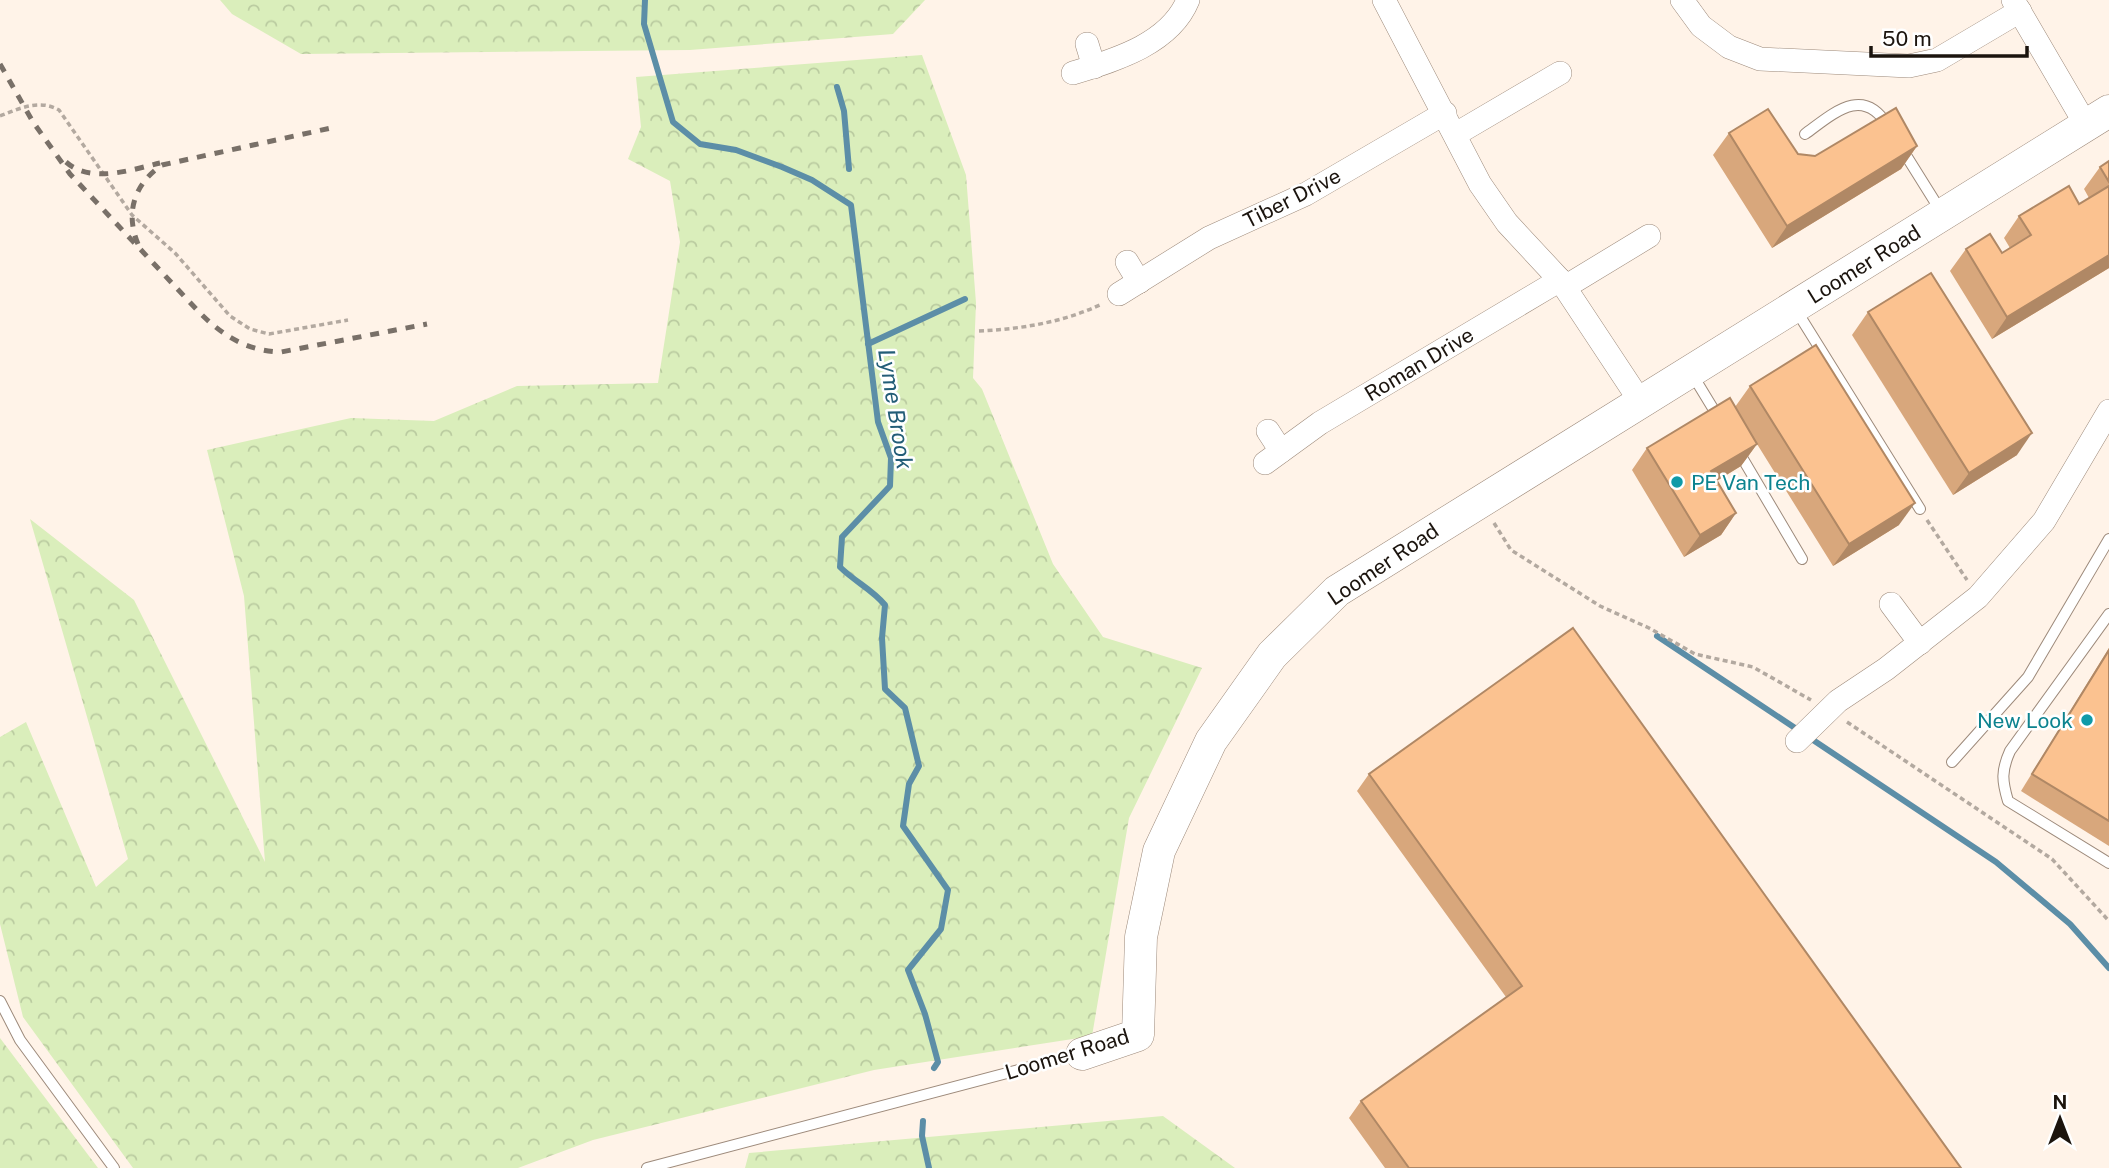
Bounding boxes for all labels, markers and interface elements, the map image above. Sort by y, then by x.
scale bar [1871,14,2027,58]
text: 50 m [1882,26,1932,51]
street label: Tiber Drive [1239,163,1345,233]
street label: Loomer Road [1803,219,1925,309]
street label: Roman Drive [1360,322,1478,406]
water label: Lyme Brook [873,347,919,472]
place label: PE Van Tech [1691,470,1810,495]
marker: PE Van Tech [1669,474,1685,490]
street label: Loomer Road [1323,518,1443,610]
place label: New Look [1977,708,2073,733]
marker: New Look [2079,712,2095,728]
street label: Loomer Road [1002,1023,1132,1085]
north arrow [2025,1084,2095,1154]
text: N [2053,1091,2067,1113]

